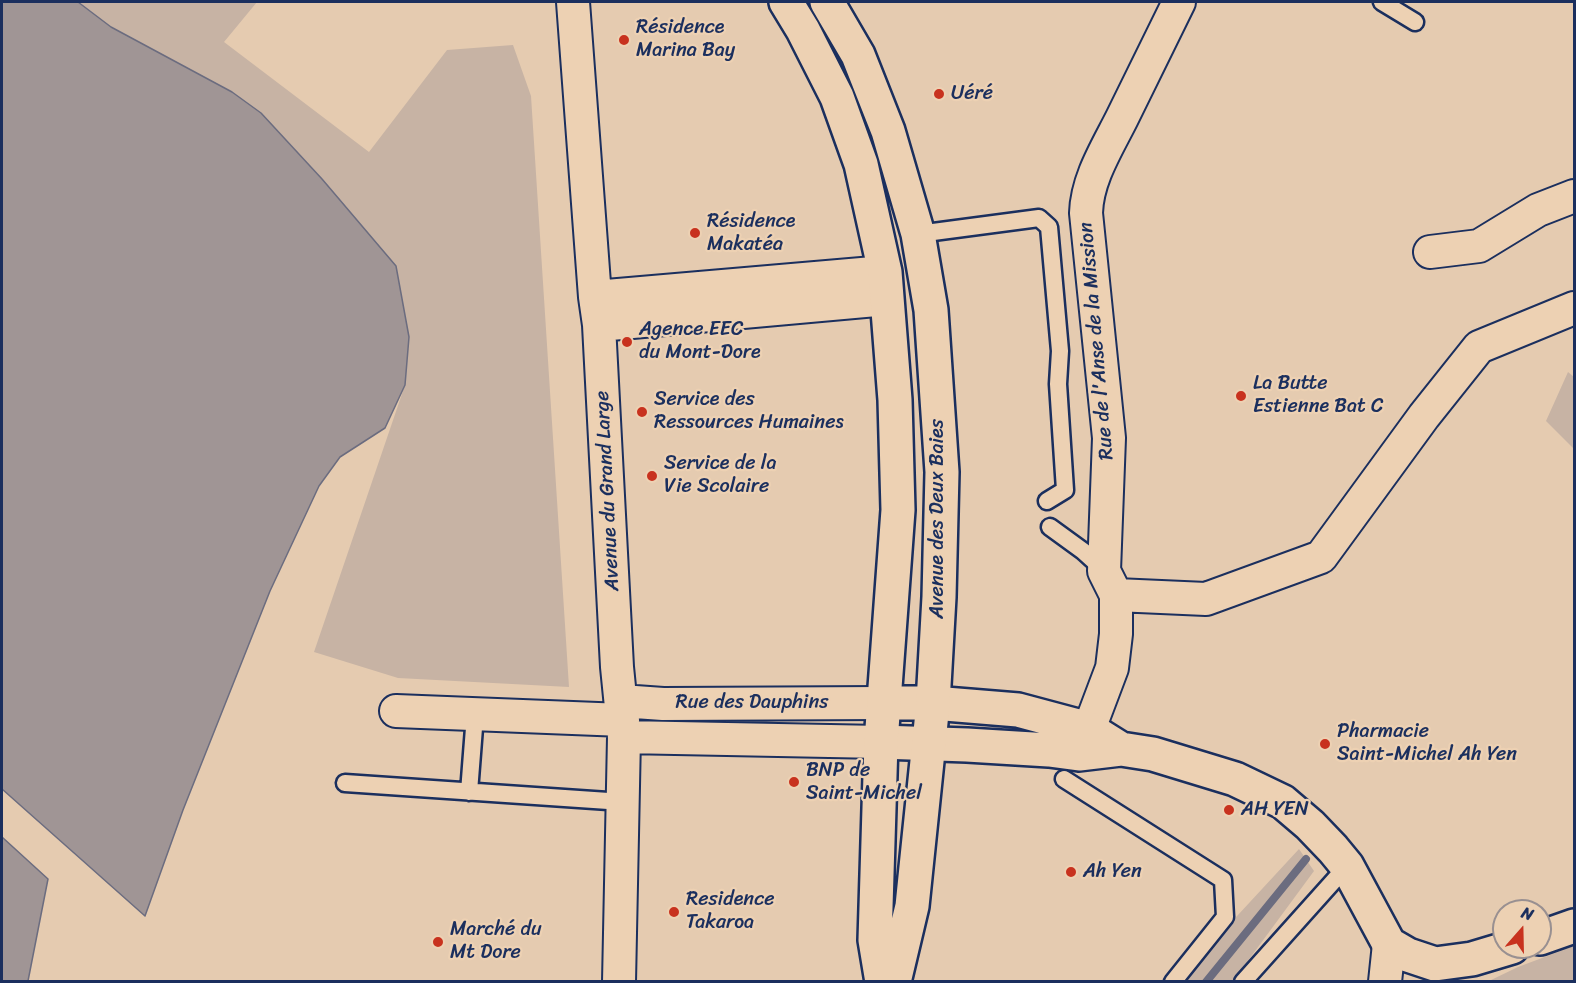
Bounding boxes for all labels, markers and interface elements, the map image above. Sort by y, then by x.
place label: Résidence Marina Bay [636,16,735,63]
marker: Résidence Marina Bay [617,33,631,47]
place label: Uéré [951,82,993,106]
marker: Uéré [932,87,946,101]
place label: Résidence Makatéa [707,210,795,257]
street label: Rue de l'Anse de la Mission [1075,221,1119,461]
marker: Résidence Makatéa [688,226,702,240]
place label: Agence EEC du Mont-Dore [639,318,761,365]
marker: Agence EEC du Mont-Dore [620,335,634,349]
place label: La Butte Estienne Bat C [1253,372,1383,419]
place label: Service des Ressources Humaines [654,388,844,435]
marker: La Butte Estienne Bat C [1234,389,1248,403]
street label: Avenue du Grand Large [591,390,625,592]
marker: Service des Ressources Humaines [635,405,649,419]
street label: Avenue des Deux Baies [926,419,950,619]
place label: Service de la Vie Scolaire [664,452,776,499]
marker: Service de la Vie Scolaire [645,469,659,483]
street label: Rue des Dauphins [676,691,828,715]
place label: Pharmacie Saint-Michel Ah Yen [1337,720,1517,767]
marker: Pharmacie Saint-Michel Ah Yen [1318,737,1332,751]
place label: BNP de Saint-Michel [806,759,922,806]
marker: BNP de Saint-Michel [787,775,801,789]
place label: AH YEN [1241,798,1309,822]
marker: AH YEN [1222,803,1236,817]
place label: Ah Yen [1083,860,1142,884]
marker: Ah Yen [1064,865,1078,879]
place label: Residence Takaroa [686,888,774,935]
text: N [1517,898,1538,929]
north arrow [1492,899,1552,959]
marker: Residence Takaroa [667,905,681,919]
place label: Marché du Mt Dore [450,918,542,965]
marker: Marché du Mt Dore [431,935,445,949]

